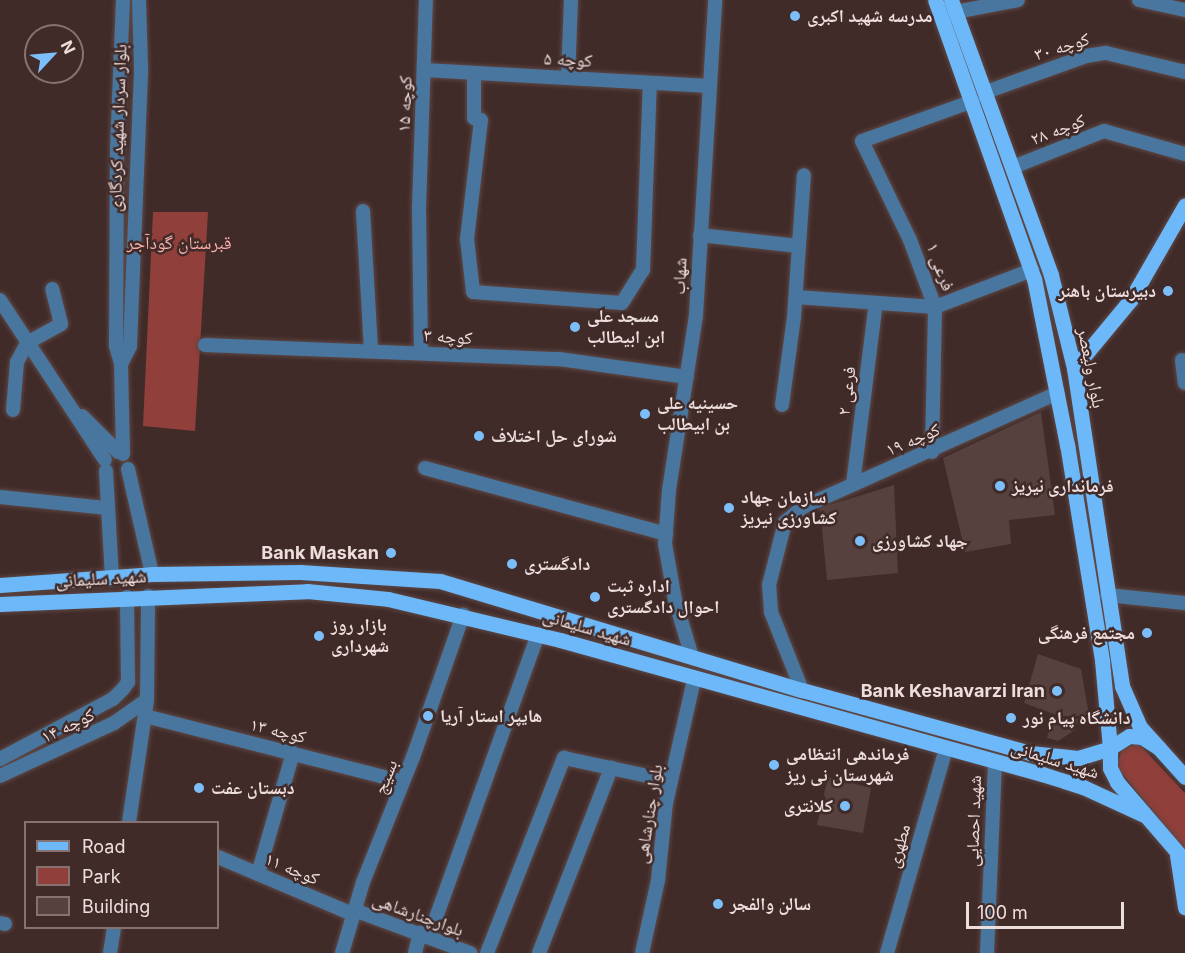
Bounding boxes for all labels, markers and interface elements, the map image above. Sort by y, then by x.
place label: مدرسه شهید اکبری [807,5,932,27]
marker: مدرسه شهید اکبری [788,9,802,23]
north arrow [24,24,84,84]
street label: کوچه ۳۰ [1032,28,1092,66]
text: N [57,37,80,57]
street label: بلوار سردار شهید کردگاری [104,44,132,212]
street label: کوچه ۵ [543,48,593,72]
street label: کوچه ۱۵ [393,75,417,133]
street label: کوچه ۲۸ [1028,110,1088,150]
park label: قبرستان گودآجر [127,232,231,254]
street label: فرعی ۱ [921,240,959,294]
street label: شهاب [668,257,692,295]
place label: دبیرستان باهنر [1058,280,1156,302]
marker: دبیرستان باهنر [1161,284,1175,298]
place label: مسجد علی ابن ابیطالب [587,306,665,348]
marker: مسجد علی ابن ابیطالب [568,320,582,334]
street label: کوچه ۳ [423,325,473,349]
street label: بلوار ولیعصر [1073,326,1109,410]
street label: فرعی ۲ [833,365,861,417]
place label: حسینیه علی بن ابیطالب [657,393,738,436]
marker: حسینیه علی بن ابیطالب [638,407,652,421]
street label: کوچه ۱۹ [883,419,943,461]
place label: شورای حل اختلاف [491,425,617,447]
marker: شورای حل اختلاف [472,429,486,443]
place label: فرمانداری نیریز [1012,475,1114,497]
marker: فرمانداری نیریز [993,479,1007,493]
place label: سازمان جهاد کشاورزی نیریز [741,487,837,530]
marker: سازمان جهاد کشاورزی نیریز [722,501,736,515]
place label: جهاد کشاورزی [872,530,968,552]
marker: جهاد کشاورزی [853,534,867,548]
place label: Bank Maskan [261,542,379,564]
marker: Bank Maskan [384,546,398,560]
place label: دادگستری [524,553,590,575]
marker: دادگستری [505,557,519,571]
street label: شهید سلیمانی [55,566,147,592]
place label: اداره ثبت احوال دادگستری [607,576,719,618]
marker: اداره ثبت احوال دادگستری [588,590,602,604]
street label: شهید سلیمانی [540,605,634,651]
place label: بازار روز شهرداری [331,615,389,658]
place label: مجتمع فرهنگی [1038,622,1135,644]
marker: مجتمع فرهنگی [1140,626,1154,640]
marker: بازار روز شهرداری [312,629,326,643]
place label: Bank Keshavarzi Iran [861,680,1045,702]
marker: Bank Keshavarzi Iran [1050,684,1064,698]
street label: کوچه ۱۴ [38,704,98,748]
place label: هایپر استار آریا [440,705,542,727]
place label: دانشگاه پیام نور [1023,707,1131,729]
marker: هایپر استار آریا [421,709,435,723]
marker: دانشگاه پیام نور [1004,711,1018,725]
street label: کوچه ۱۳ [248,714,308,748]
street label: شهید سلیمانی [1008,736,1102,784]
place label: فرماندهی انتظامی شهرستان نی ریز [786,744,910,786]
street label: بسیج [369,757,403,797]
marker: فرماندهی انتظامی شهرستان نی ریز [767,758,781,772]
street label: بلوار چنارشاهی [630,763,668,865]
street label: شهید احصایی [962,775,986,867]
place label: دبستان عفت [211,777,295,799]
marker: دبستان عفت [192,781,206,795]
place label: کلانتری [784,795,833,817]
marker: کلانتری [838,799,852,813]
legend [24,821,219,929]
street label: مطهری [882,821,916,871]
text: Road [82,836,125,857]
street label: کوچه ۱۱ [262,848,322,890]
text: Park [82,866,121,887]
street label: بلوارچنارشاهی [370,889,466,941]
scale bar [969,890,1126,928]
place label: سالن والفجر [730,893,811,915]
text: Building [82,896,150,917]
marker: سالن والفجر [711,897,725,911]
text: 100 m [977,902,1028,923]

